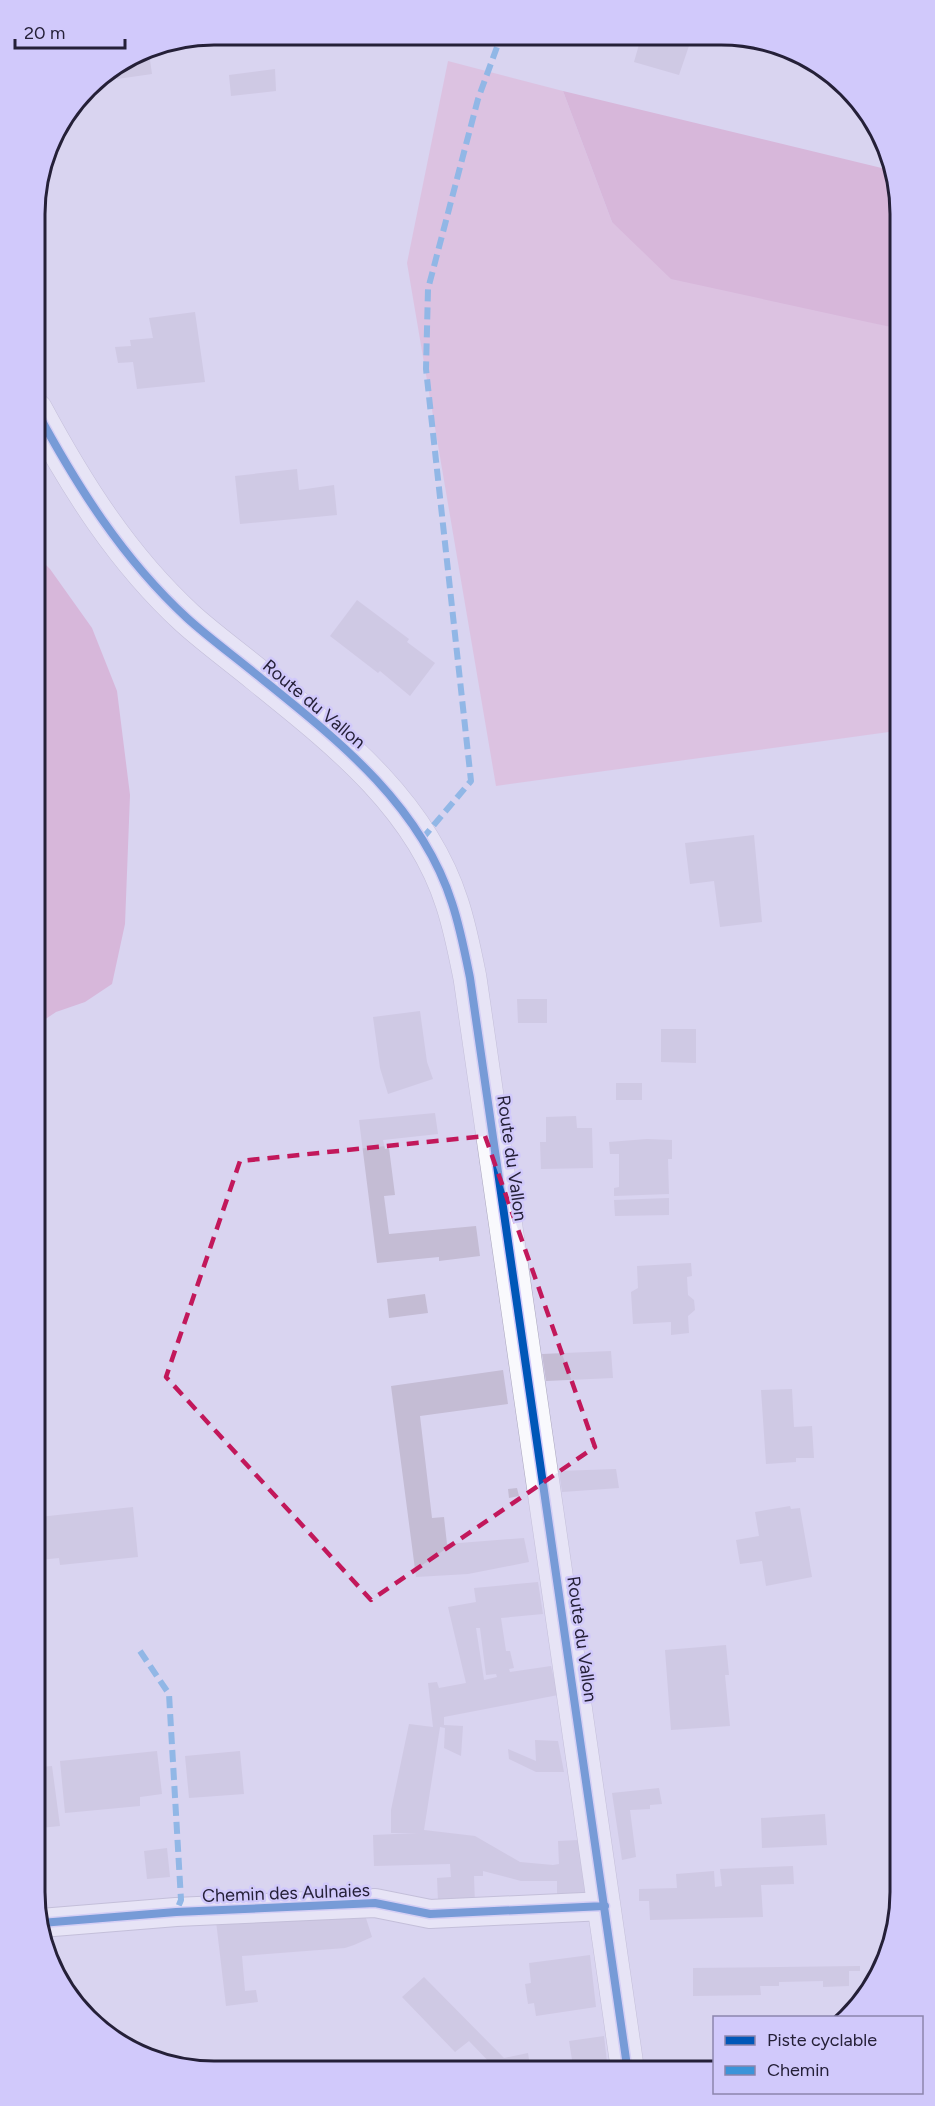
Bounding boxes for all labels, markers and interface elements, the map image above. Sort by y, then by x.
scale bar [15,12,124,50]
text: 20 m [24,22,65,44]
street label: Route du Vallon [258,655,370,753]
street label: Route du Vallon [492,1094,532,1222]
street label: Route du Vallon [562,1575,602,1703]
street label: Chemin des Aulnaies [202,1879,370,1907]
legend [713,2016,923,2094]
text: Piste cyclable [767,2029,877,2051]
text: Chemin [767,2059,829,2081]

